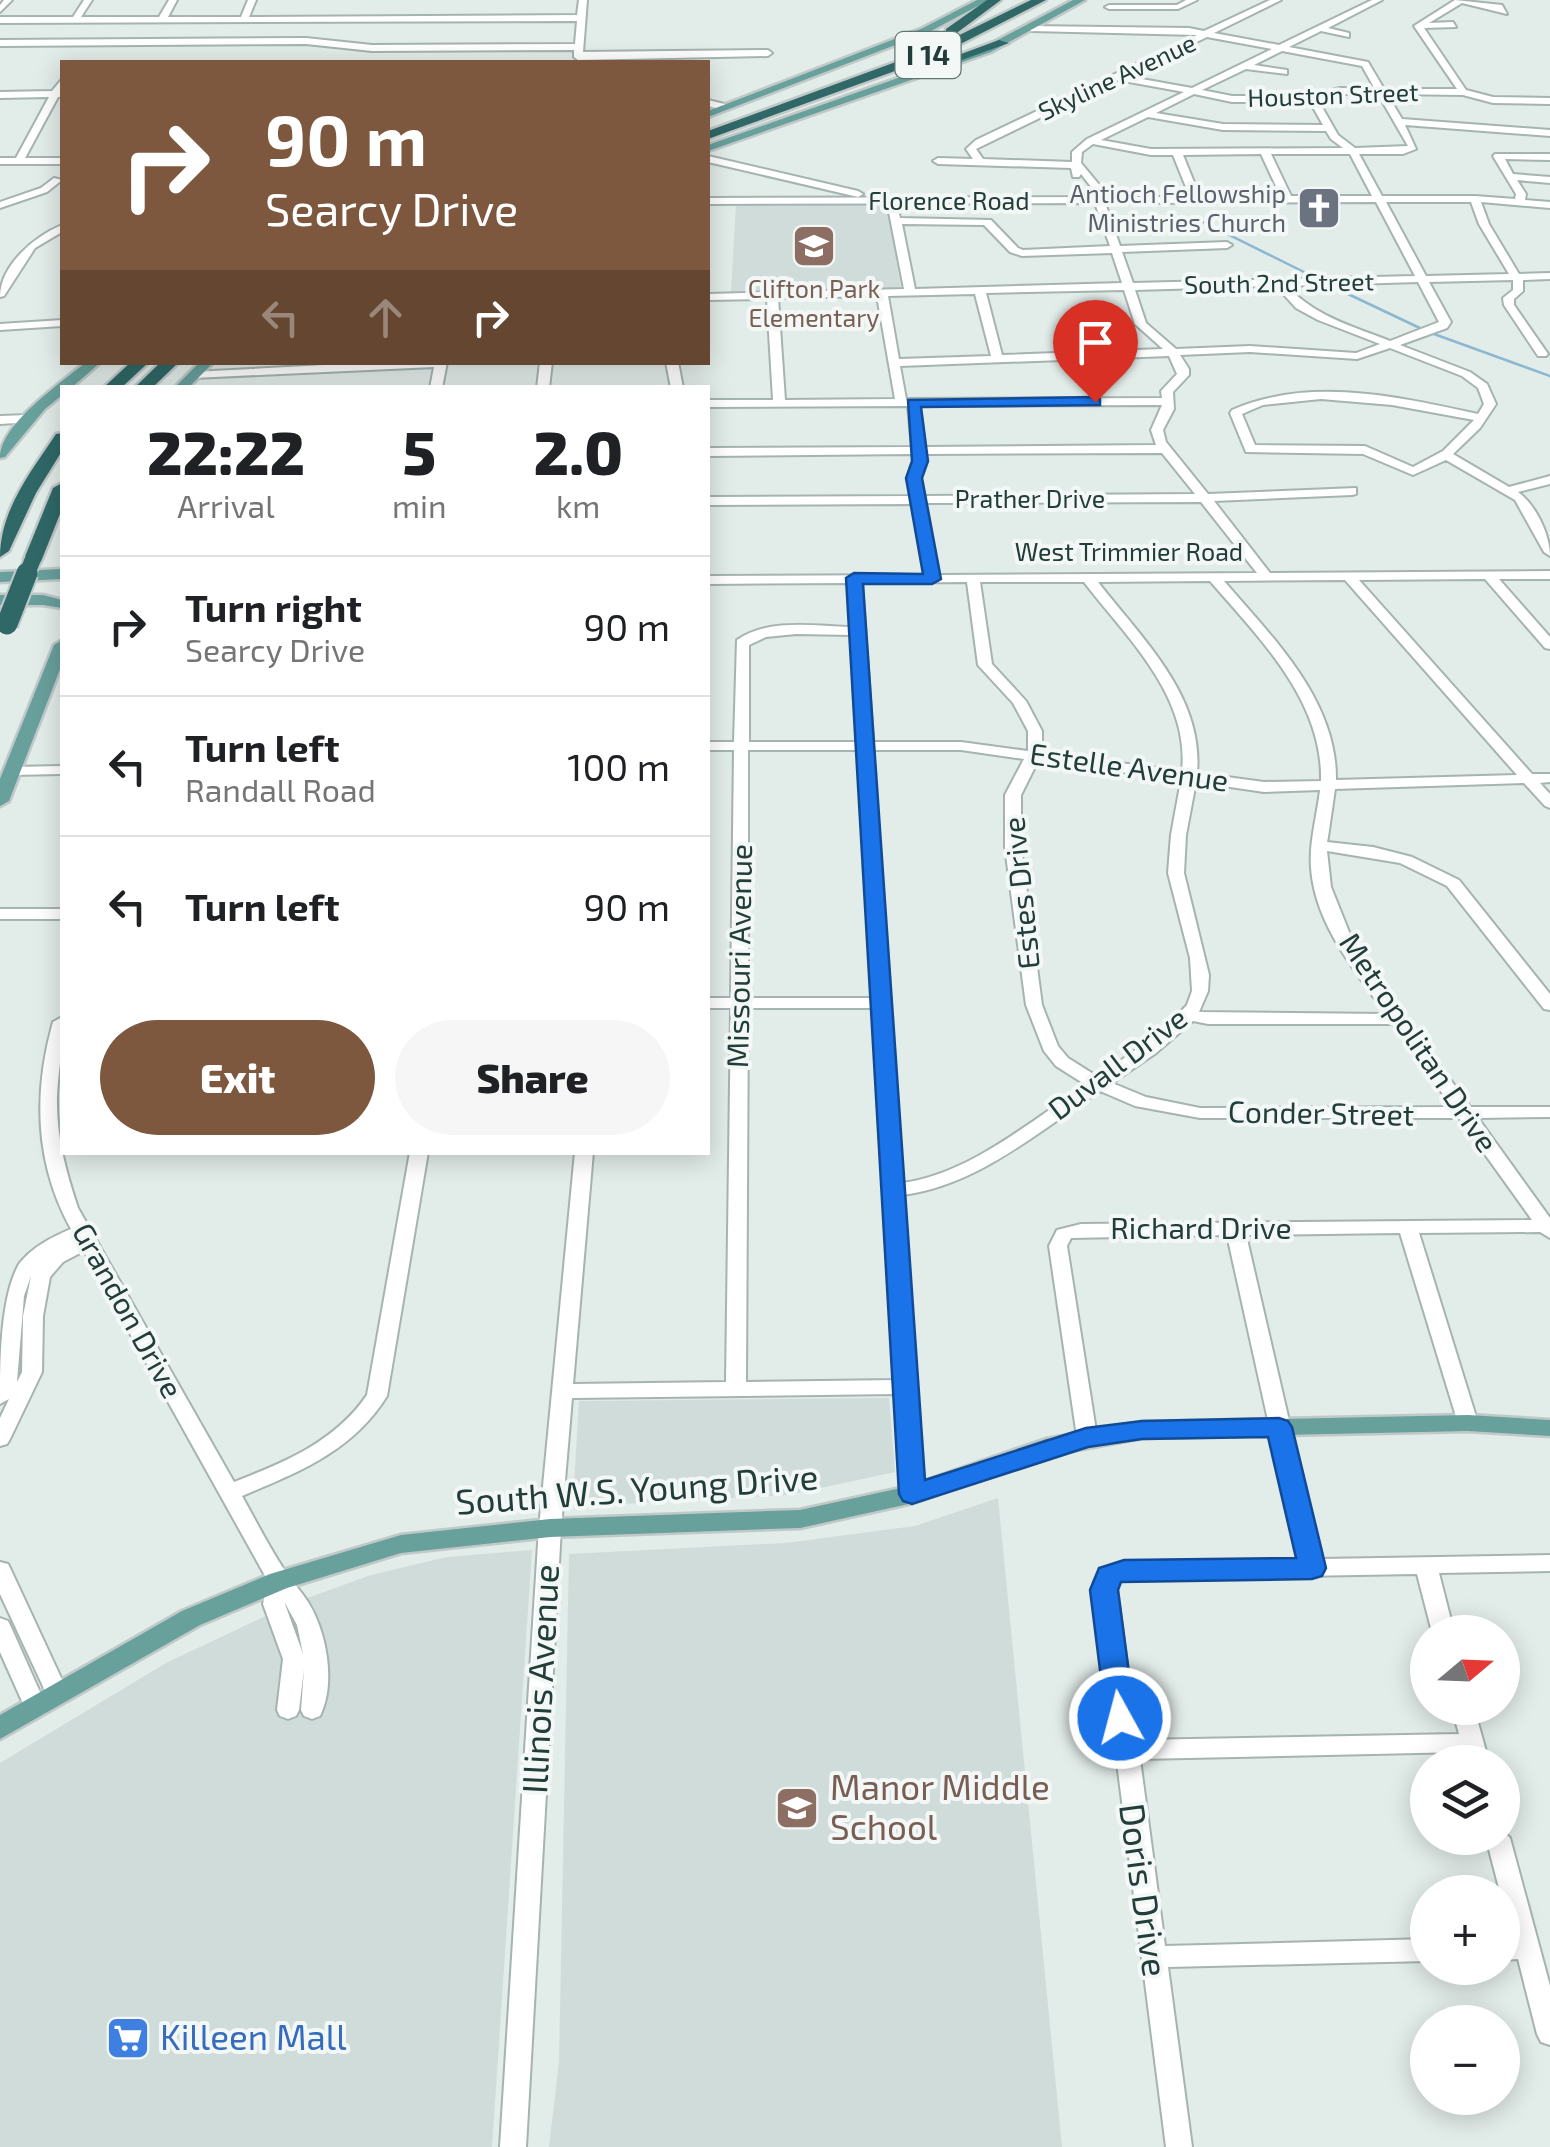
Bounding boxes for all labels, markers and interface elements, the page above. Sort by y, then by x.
street label: Skyline Avenue [1033,27,1200,126]
road number: I 14 [896,32,960,78]
street label: Houston Street [1247,76,1419,112]
text: 90 m [265,96,427,180]
icon: right [100,100,230,230]
place label: Antioch Fellowship Ministries Church [1070,178,1286,237]
text: Searcy Drive [265,181,518,235]
street label: Florence Road [868,185,1030,215]
church icon: Antioch Fellowship Ministries Church [1296,185,1342,231]
school or university icon: Clifton Park Elementary [791,223,837,269]
street label: South 2nd Street [1184,265,1374,299]
place label: Clifton Park Elementary [748,273,880,332]
icon: left [253,290,308,345]
icon: ahead [358,290,413,345]
icon: right [463,290,518,345]
pin [1053,300,1138,403]
icon: arrive [1068,315,1123,370]
text: 22:22 [147,415,305,487]
text: 5 [402,415,436,487]
text: 2.0 [534,415,623,487]
street label: Prather Drive [955,483,1105,513]
text: Arrival [177,486,275,524]
text: min [392,486,447,524]
text: km [556,486,600,524]
street label: West Trimmier Road [1015,536,1243,566]
text: Turn right [185,584,362,630]
icon: right [100,599,155,654]
text: 90 m [584,603,670,649]
text: Searcy Drive [185,630,365,668]
text: Turn left [185,724,340,770]
street label: Estelle Avenue [1028,734,1231,798]
icon: left [100,739,155,794]
text: 100 m [567,743,670,789]
text: Randall Road [185,770,376,808]
street label: Estes Drive [994,815,1046,971]
street label: Missouri Avenue [718,843,758,1068]
icon: left [100,879,155,934]
text: Turn left [185,883,340,929]
text: 90 m [584,883,670,929]
street label: Metropolitan Drive [1333,925,1506,1158]
street label: Duvall Drive [1040,999,1193,1126]
button: Exit [100,1020,375,1135]
button: Share [395,1020,670,1135]
street label: Conder Street [1228,1092,1415,1132]
street label: Richard Drive [1110,1209,1292,1245]
street label: Grandon Drive [66,1216,192,1404]
street label: South W.S. Young Drive [454,1454,820,1522]
street label: Illinois Avenue [512,1563,566,1795]
north arrow [1410,1615,1520,1725]
map controls [1410,1615,1520,2115]
position arrow [1068,1666,1172,1770]
button: layers [1410,1745,1520,1855]
place label: Manor Middle School [830,1765,1050,1847]
school or university icon: Manor Middle School [774,1785,820,1831]
street label: Doris Drive [1112,1800,1178,1979]
button: + [1410,1875,1520,1985]
button: − [1410,2005,1520,2115]
supermarket icon: Killeen Mall [105,2015,151,2061]
place label: Killeen Mall [160,2015,347,2057]

